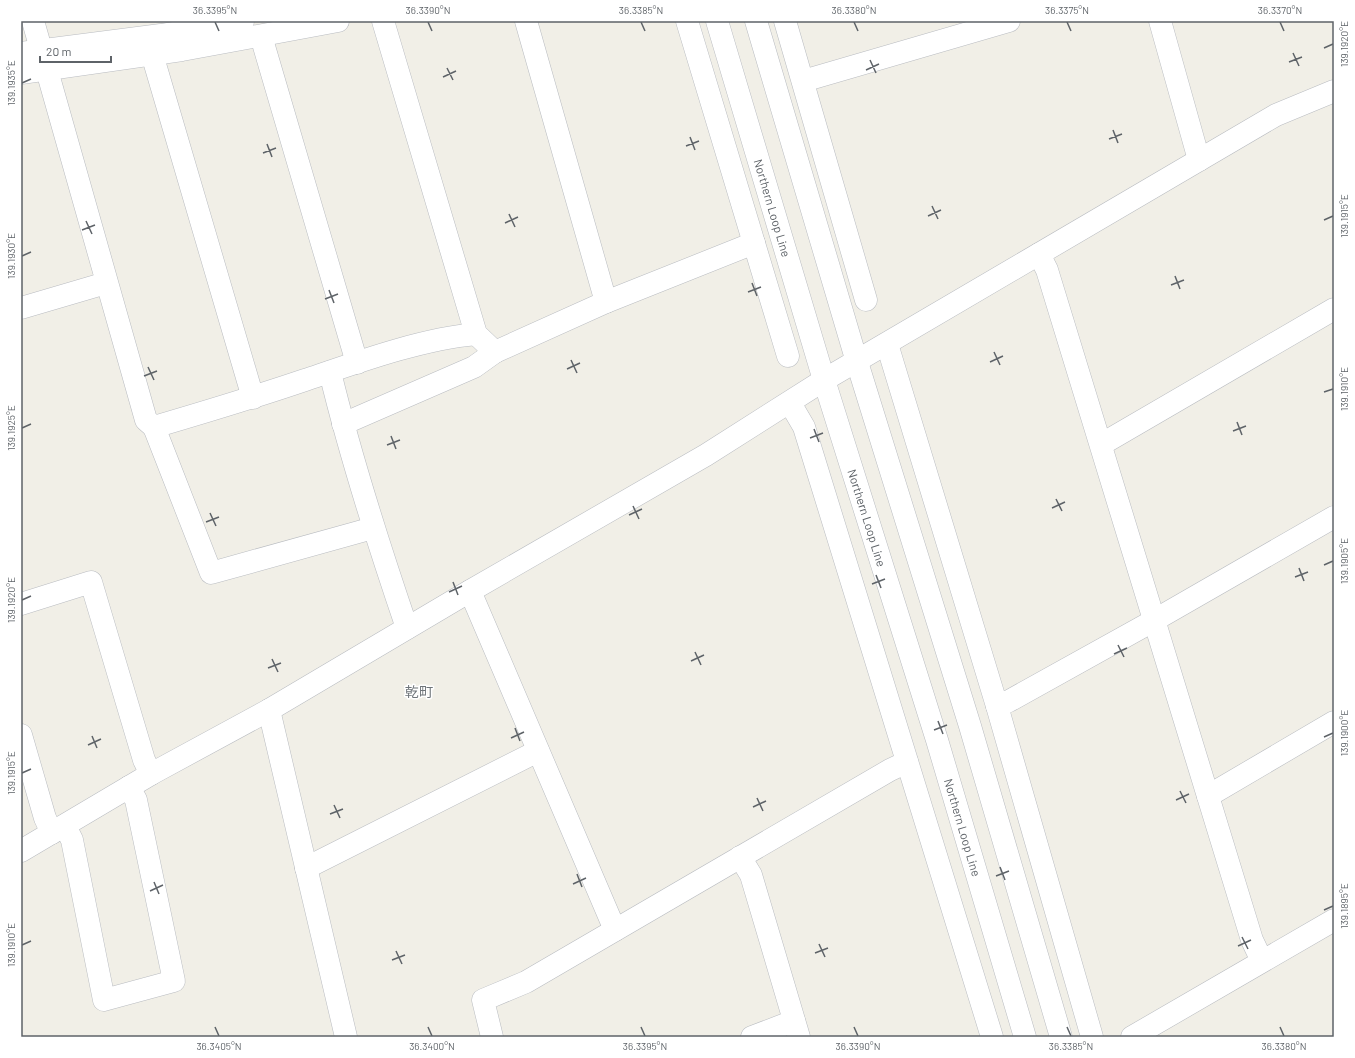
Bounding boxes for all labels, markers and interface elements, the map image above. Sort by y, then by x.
text: 36.3395°N [193,4,237,16]
text: 36.3390°N [406,4,450,16]
text: 36.3385°N [619,4,663,16]
text: 36.3380°N [832,4,876,16]
text: 36.3375°N [1045,4,1089,16]
text: 36.3370°N [1258,4,1302,16]
text: 139.1920°E [1338,21,1350,67]
scale bar [40,38,111,64]
text: 20 m [46,44,72,58]
text: 139.1935°E [5,60,17,106]
street label: Northern Loop Line [752,157,794,258]
text: 139.1915°E [1338,194,1350,238]
text: 139.1930°E [5,233,17,279]
text: 139.1910°E [1338,367,1350,411]
text: 139.1925°E [5,405,17,451]
street label: Northern Loop Line [845,467,889,568]
text: 139.1905°E [1338,538,1350,584]
text: 139.1920°E [5,577,17,623]
district label: 乾町 [405,683,433,700]
text: 139.1900°E [1338,710,1350,756]
text: 139.1915°E [5,751,17,795]
street label: Northern Loop Line [942,777,984,878]
text: 139.1895°E [1338,883,1350,929]
text: 139.1910°E [5,923,17,967]
text: 36.3405°N [196,1040,242,1052]
text: 36.3400°N [409,1040,455,1052]
text: 36.3395°N [623,1040,667,1052]
text: 36.3390°N [836,1040,880,1052]
text: 36.3385°N [1049,1040,1093,1052]
text: 36.3380°N [1262,1040,1306,1052]

